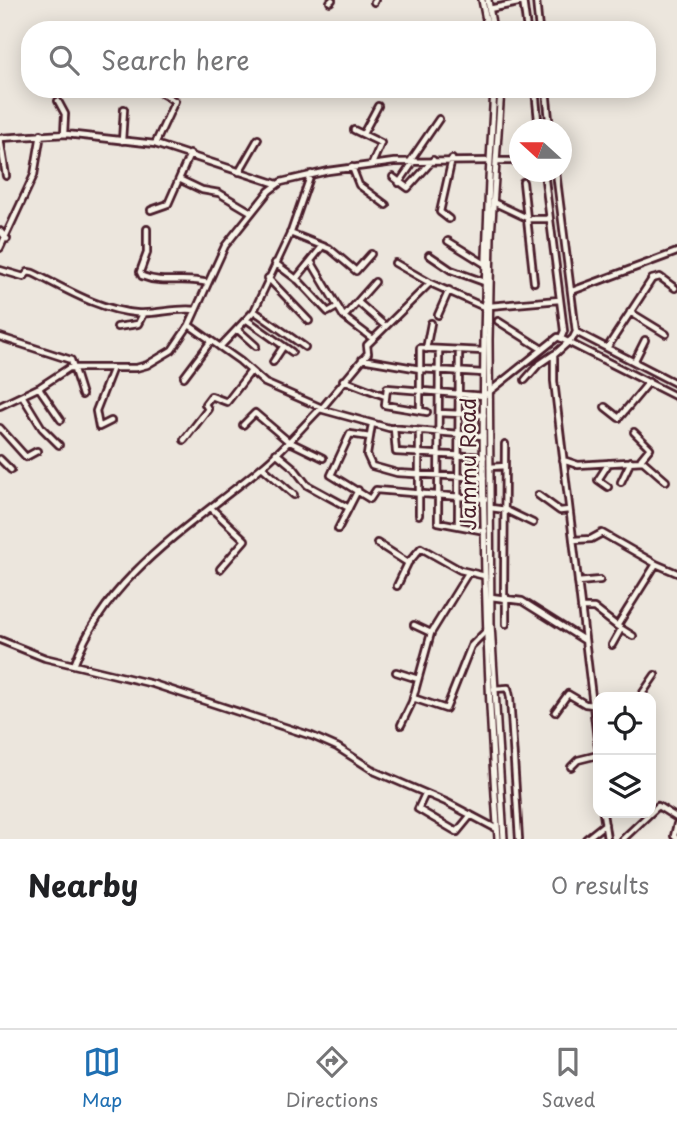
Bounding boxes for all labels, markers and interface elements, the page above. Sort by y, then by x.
search box [21,21,656,98]
text: Search here [101,40,250,79]
icon: search [45,41,83,79]
north arrow [509,119,572,182]
street label: Jammu Road [451,397,483,531]
map controls [593,692,656,818]
button: locate [593,692,656,755]
button: layers [593,755,656,818]
text: Nearby [28,862,138,907]
text: 0 results [551,867,649,902]
tab: Map [82,1043,122,1113]
tab: Directions [286,1043,378,1113]
tab: Saved [541,1043,595,1113]

